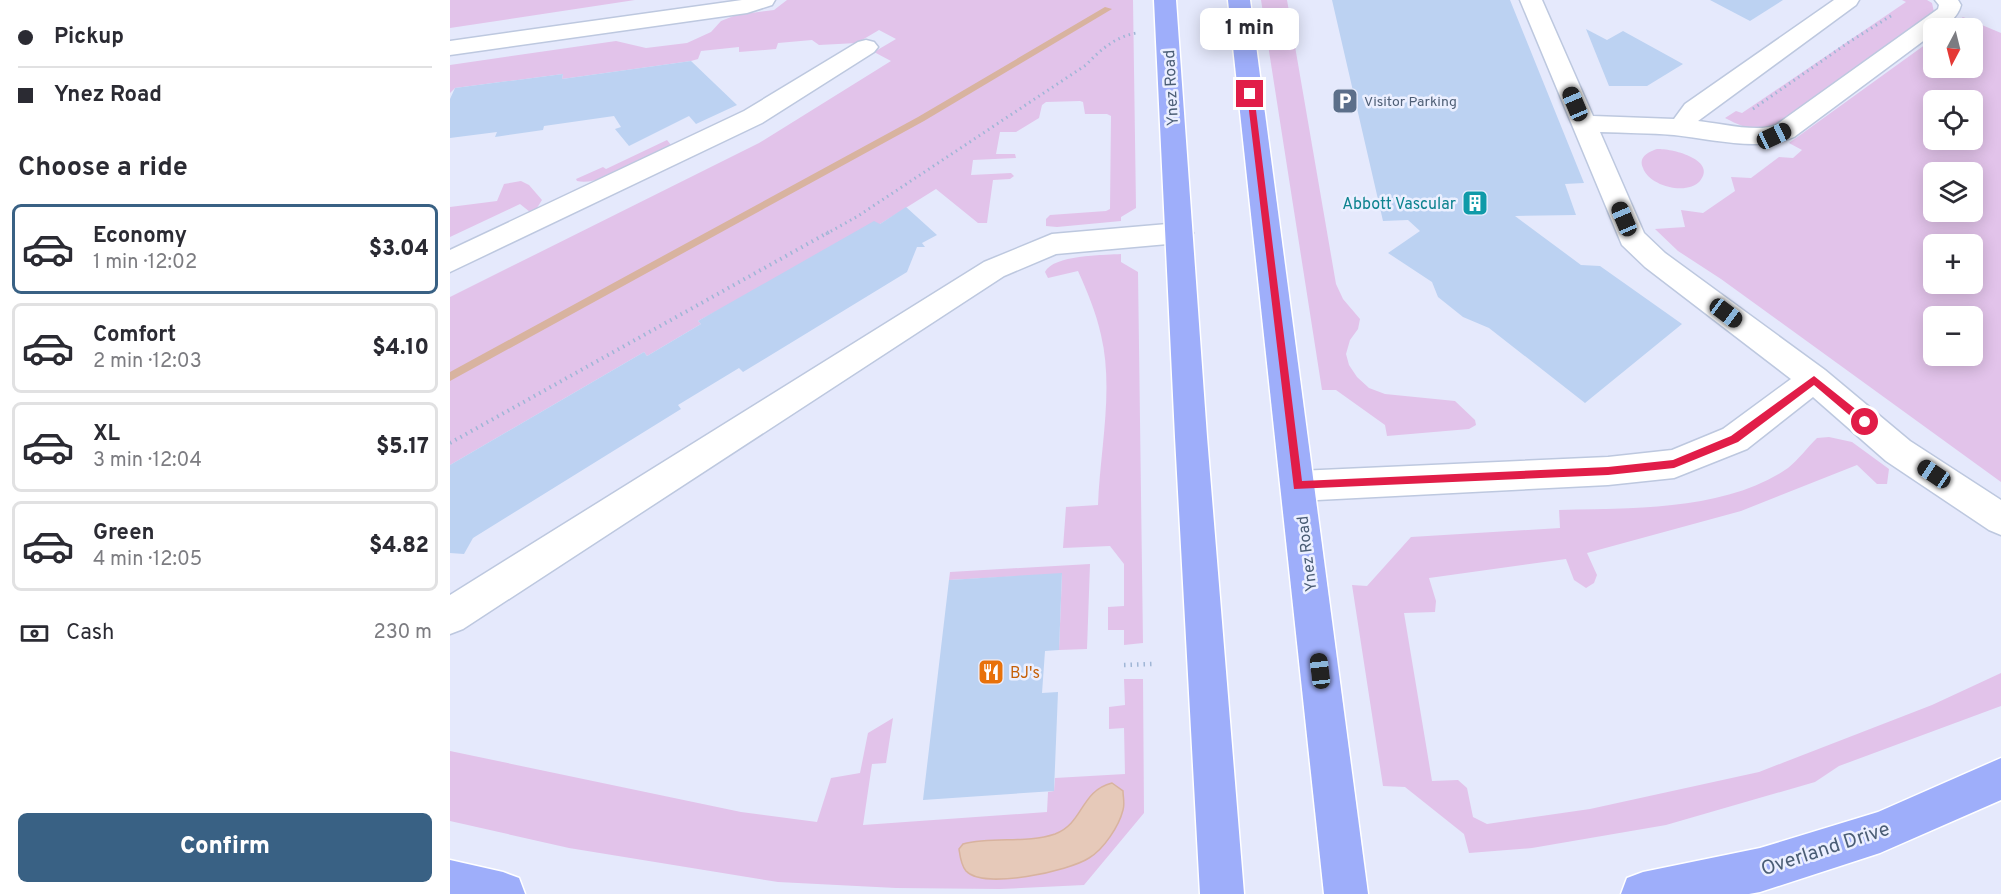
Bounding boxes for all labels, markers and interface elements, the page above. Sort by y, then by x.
callout: 1 min [1200,7,1300,49]
text: 1 min [1225,16,1274,42]
north arrow [1923,18,1983,78]
map controls [1923,18,1983,366]
text: Pickup [54,24,124,51]
street label: Ynez Road [1160,49,1184,126]
route end [1236,80,1263,107]
text: Ynez Road [54,82,162,109]
car [1560,84,1590,124]
parking icon: Visitor Parking [1330,86,1360,116]
button: locate [1923,90,1983,150]
place label: Visitor Parking [1364,94,1457,111]
car [1754,120,1794,152]
text: Choose a ride [18,151,188,185]
button: layers [1923,162,1983,222]
building icon: Abbott Vascular [1460,188,1490,218]
place label: Abbott Vascular [1342,195,1456,215]
car [1609,199,1639,239]
icon: car [21,222,75,276]
text: Economy [93,223,187,250]
button: + [1923,234,1983,294]
text: $3.04 [369,236,429,263]
text: 1 min · 12:02 [93,250,197,276]
car [1706,295,1746,331]
button: − [1923,306,1983,366]
icon: car [21,321,75,375]
text: Comfort [93,322,176,349]
text: $4.10 [372,335,429,362]
text: 2 min · 12:03 [93,349,202,375]
route start [1851,408,1878,435]
icon: car [21,420,75,474]
text: XL [93,421,120,448]
text: $5.17 [376,434,429,461]
text: 3 min · 12:04 [93,448,202,474]
car [1914,456,1954,492]
street label: Ynez Road [1293,515,1323,593]
icon: car [21,519,75,573]
text: Green [93,520,155,547]
text: $4.82 [369,533,429,560]
text: 4 min · 12:05 [93,547,202,573]
icon: cash [18,617,51,650]
text: Cash [66,620,115,647]
text: 230 m [373,620,432,646]
car [1309,652,1331,690]
restaurant icon: BJ's [976,657,1006,687]
place label: BJ's [1010,664,1040,684]
button: Confirm [18,813,432,882]
street label: Overland Drive [1758,817,1893,883]

